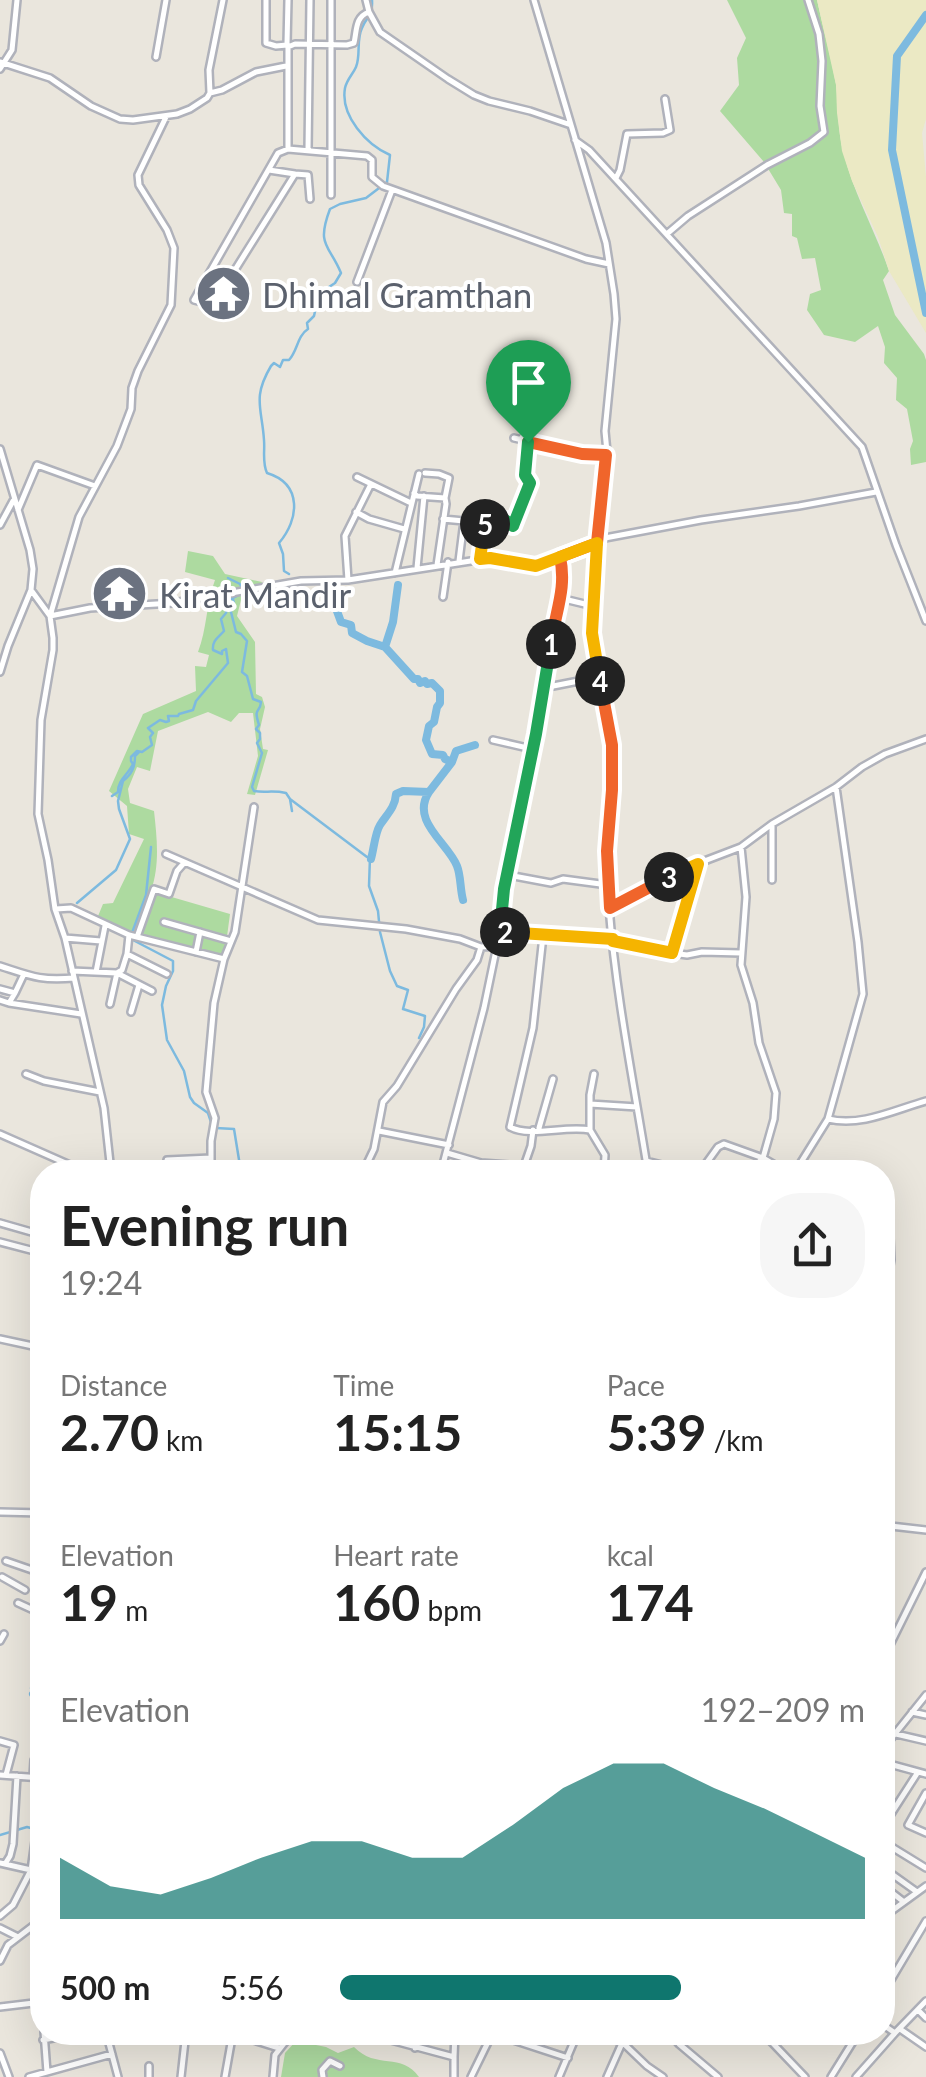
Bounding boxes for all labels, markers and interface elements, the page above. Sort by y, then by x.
temple icon: Dhimal Gramthan [193,264,253,324]
place label: Dhimal Gramthan [262,273,532,315]
pin [486,340,571,443]
icon: arrive [501,355,556,410]
pin: 5 [460,499,510,549]
text: 5 [477,507,493,541]
temple icon: Kirat Mandir [90,564,150,624]
place label: Kirat Mandir [159,573,352,615]
pin: 1 [526,619,576,669]
text: 1 [543,627,559,661]
pin: 4 [575,656,625,706]
text: 4 [592,664,608,698]
pin: 3 [644,852,694,902]
text: 3 [661,860,677,894]
pin: 2 [480,907,530,957]
text: 2 [497,915,513,949]
text: Evening run [60,1192,349,1258]
button: share [760,1193,865,1298]
text: 19:24 [60,1263,142,1302]
text: Distance [60,1368,167,1402]
text: Time [333,1368,394,1402]
text: Pace [607,1368,665,1402]
text: 2.70 [60,1402,159,1462]
text: 15:15 [333,1402,462,1462]
text: 5:39 [607,1402,707,1462]
text: km [159,1423,203,1457]
text: /km [707,1423,764,1457]
text: Elevation [60,1538,174,1572]
text: Heart rate [333,1538,459,1572]
text: kcal [607,1538,654,1572]
text: 19 [60,1572,118,1632]
text: 160 [333,1572,420,1632]
text: 174 [607,1572,694,1632]
text: m [118,1593,148,1627]
text: bpm [420,1593,482,1627]
text: Elevation [60,1690,190,1729]
text: 192–209 m [701,1690,865,1729]
text: 500 m [60,1968,150,2007]
text: 5:56 [220,1968,284,2007]

